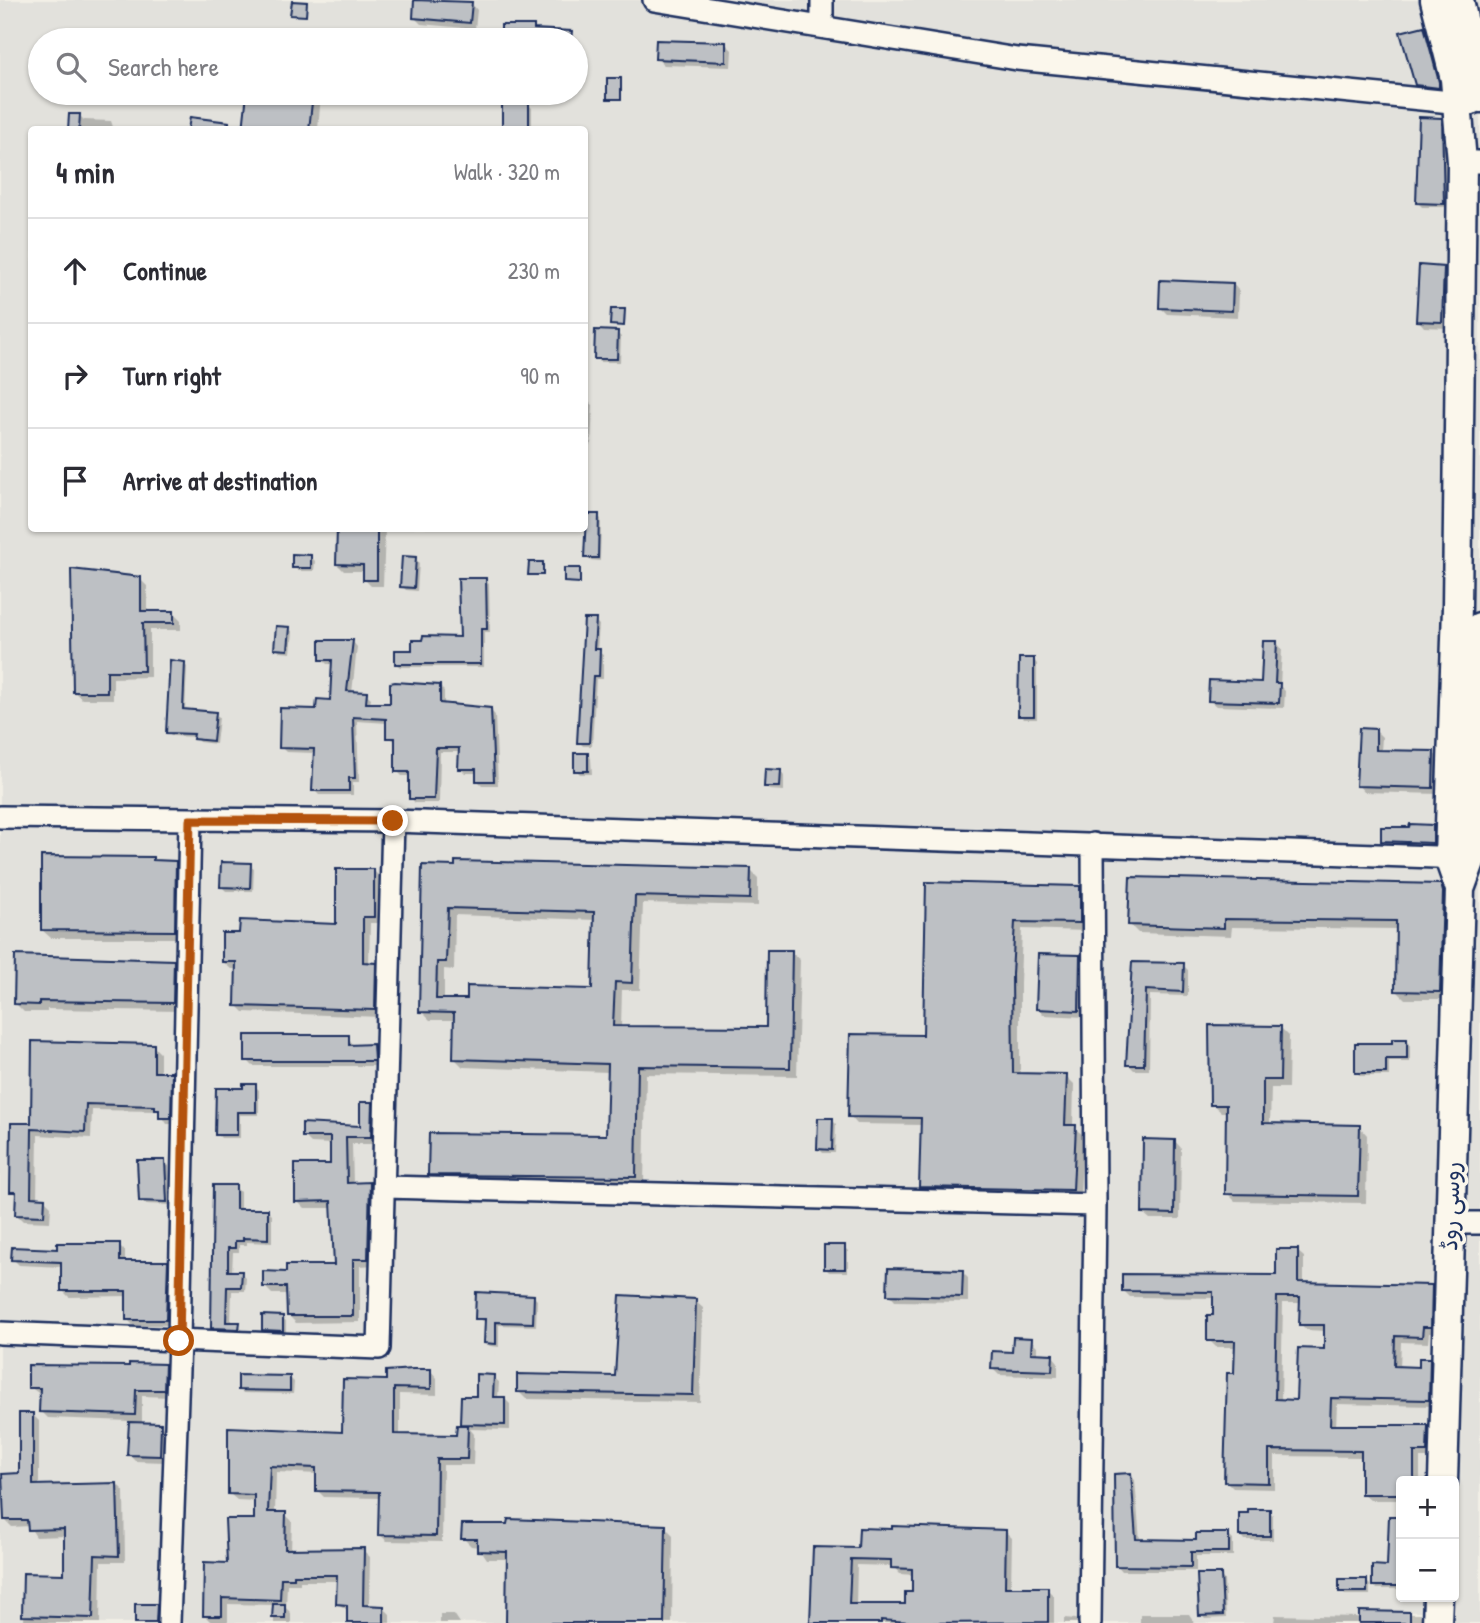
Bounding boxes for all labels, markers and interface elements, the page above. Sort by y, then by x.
search box [28,28,588,105]
icon: search [52,48,90,86]
text: Search here [108,49,219,84]
text: 4 min [56,152,115,192]
text: Walk · 320 m [454,156,560,187]
icon: ahead [56,252,94,290]
text: Continue [123,253,207,288]
text: 230 m [508,255,560,286]
icon: right [56,357,94,395]
text: Turn right [123,358,221,393]
text: 90 m [520,360,560,391]
icon: arrive [56,462,94,500]
text: Arrive at destination [123,463,318,498]
route end [377,805,408,836]
street label: روسی روڈ [1433,1161,1467,1251]
route start [163,1325,194,1356]
map controls [1396,1476,1459,1602]
button: + [1396,1476,1459,1539]
button: − [1396,1539,1459,1602]

